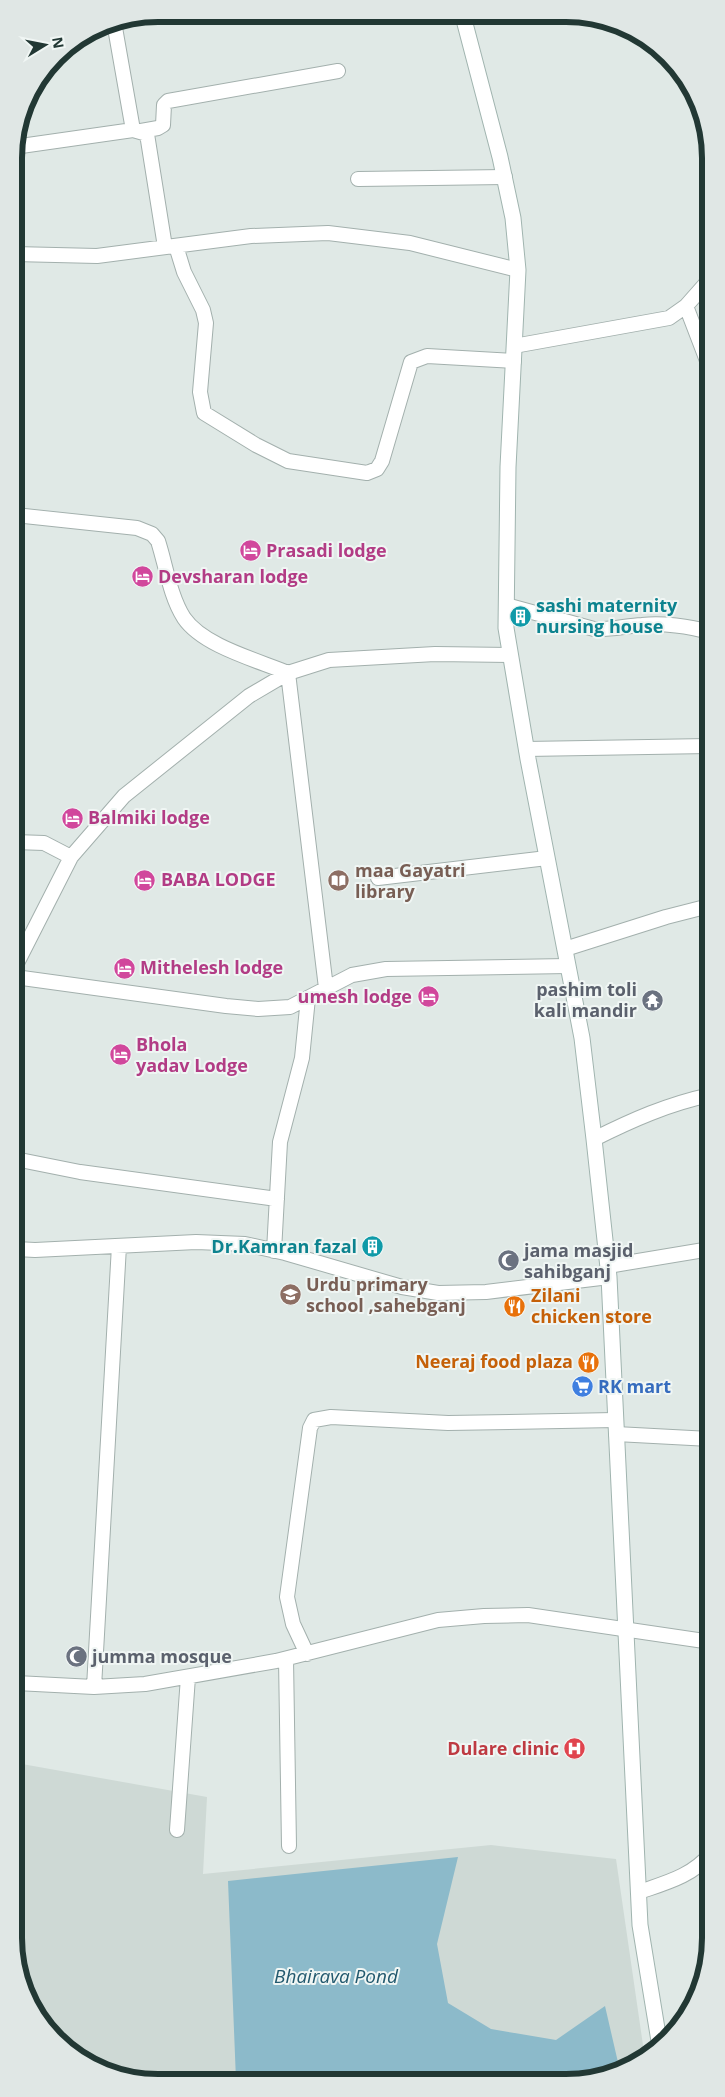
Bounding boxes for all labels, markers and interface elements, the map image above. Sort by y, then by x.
north arrow [20,20,70,70]
text: N [48,35,69,50]
place label: Prasadi lodge [266,538,387,562]
hotel icon: Prasadi lodge [238,539,262,563]
place label: Devsharan lodge [158,564,308,588]
hotel icon: Devsharan lodge [130,565,154,589]
place label: sashi maternity nursing house [536,593,678,638]
building icon: sashi maternity nursing house [508,604,532,628]
place label: Balmiki lodge [88,805,210,829]
hotel icon: Balmiki lodge [60,806,84,830]
place label: maa Gayatri library [355,858,466,903]
place label: BABA LODGE [161,867,276,891]
hotel icon: BABA LODGE [133,868,157,892]
library icon: maa Gayatri library [327,869,351,893]
place label: Mithelesh lodge [140,955,283,979]
hotel icon: Mithelesh lodge [112,956,136,980]
place label: pashim toli kali mandir [534,977,637,1022]
place label: umesh lodge [298,984,412,1008]
hotel icon: umesh lodge [416,985,440,1009]
temple icon: pashim toli kali mandir [641,988,665,1012]
place label: Bhola yadav Lodge [136,1032,248,1077]
hotel icon: Bhola yadav Lodge [108,1043,132,1067]
place label: Dr.Kamran fazal [211,1234,357,1258]
building icon: Dr.Kamran fazal [361,1235,385,1259]
place label: jama masjid sahibganj [522,1238,633,1283]
mosque icon: jama masjid sahibganj [496,1249,520,1273]
place label: Urdu primary school ,sahebganj [306,1272,466,1317]
school or university icon: Urdu primary school ,sahebganj [278,1283,302,1307]
place label: Zilani chicken store [531,1283,652,1328]
restaurant icon: Zilani chicken store [503,1294,527,1318]
place label: Neeraj food plaza [415,1349,573,1373]
restaurant icon: Neeraj food plaza [577,1350,601,1374]
place label: RK mart [598,1374,671,1398]
supermarket icon: RK mart [570,1375,594,1399]
place label: jumma mosque [90,1644,232,1668]
mosque icon: jumma mosque [64,1645,88,1669]
place label: Dulare clinic [447,1736,559,1760]
hospital icon: Dulare clinic [563,1737,587,1761]
water label: Bhairava Pond [274,1963,399,1989]

